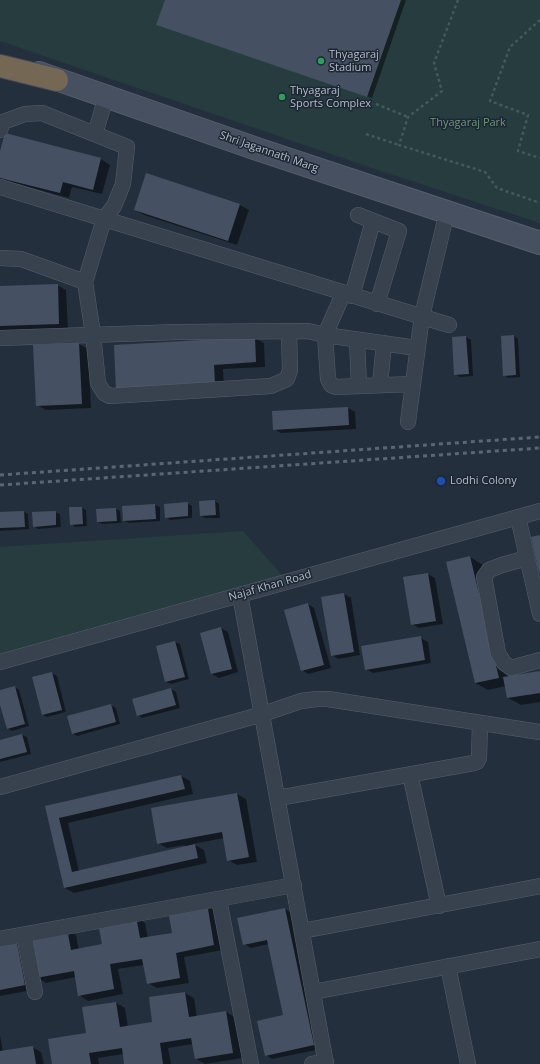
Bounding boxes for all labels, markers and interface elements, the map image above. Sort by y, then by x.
place label: Thyagaraj Stadium [329,48,379,74]
marker: Thyagaraj Stadium [316,56,326,66]
place label: Thyagaraj Sports Complex [290,84,371,110]
marker: Thyagaraj Sports Complex [277,92,287,102]
park label: Thyagaraj Park [430,116,506,130]
street label: Shri Jagannath Marg [218,129,320,175]
place label: Lodhi Colony [450,474,517,488]
marker: Lodhi Colony [435,475,447,487]
street label: Najaf Khan Road [227,568,313,604]

